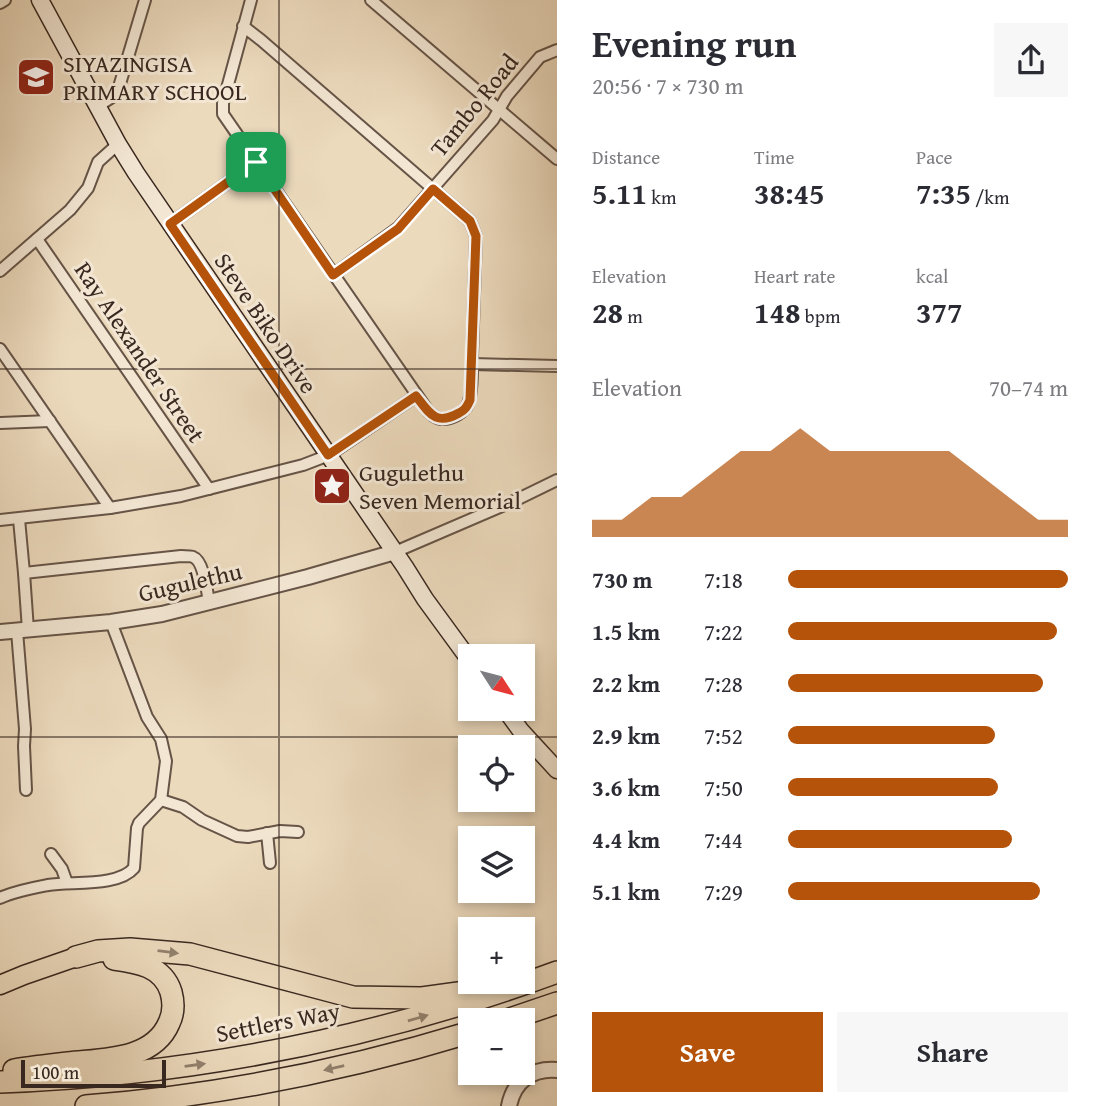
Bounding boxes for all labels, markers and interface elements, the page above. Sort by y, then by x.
text: Evening run [592,15,796,71]
button: share [994,23,1068,97]
place label: SIYAZINGISA PRIMARY SCHOOL [63,46,247,109]
street label: Tambo Road [421,46,527,164]
school or university icon: SIYAZINGISA PRIMARY SCHOOL [15,56,57,98]
text: 20:56 · 7 × 730 m [592,69,744,102]
pin [226,132,286,192]
icon: arrive [237,143,275,181]
text: Distance [592,143,660,171]
text: Time [754,143,794,171]
text: Pace [916,143,953,171]
text: 5.11 [592,171,647,215]
text: 38:45 [754,171,825,215]
text: 7:35 [916,171,971,215]
text: km [647,183,676,211]
text: /km [971,183,1009,211]
street label: Steve Biko Drive [206,246,326,400]
street label: Ray Alexander Street [66,255,214,450]
text: Elevation [592,262,666,290]
text: Heart rate [754,262,835,290]
text: kcal [916,262,948,290]
text: 28 [592,290,623,334]
text: 148 [754,290,801,334]
text: 377 [916,290,963,334]
text: m [623,302,643,330]
text: bpm [801,302,840,330]
text: Elevation [592,371,682,404]
text: 70–74 m [989,371,1068,404]
place label: Gugulethu Seven Memorial [359,455,521,518]
place icon: Gugulethu Seven Memorial [311,465,353,507]
street label: Gugulethu [135,553,245,611]
text: 730 m [592,563,653,596]
text: 7:18 [704,563,743,596]
text: 1.5 km [592,615,660,648]
text: 7:22 [704,615,743,648]
north arrow [458,644,536,721]
map controls [458,644,535,1085]
text: 2.2 km [592,667,660,700]
text: 7:28 [704,667,743,700]
text: 2.9 km [592,719,660,752]
text: 7:52 [704,719,743,752]
button: locate [458,735,535,812]
text: 3.6 km [592,771,660,804]
text: 7:50 [704,771,743,804]
text: 4.4 km [592,823,660,856]
text: 7:44 [704,823,743,856]
button: layers [458,826,535,903]
text: 5.1 km [592,875,660,908]
text: 7:29 [704,875,743,908]
button: + [458,917,535,994]
one-way arrow [157,946,179,957]
street label: Settlers Way [213,993,343,1051]
button: − [458,1008,535,1085]
one-way arrow [408,1012,429,1022]
button: Save [592,1012,823,1092]
button: Share [837,1012,1068,1092]
scale bar [21,1057,166,1089]
text: 100 m [32,1058,79,1086]
one-way arrow [184,1059,206,1070]
one-way arrow [323,1063,345,1074]

